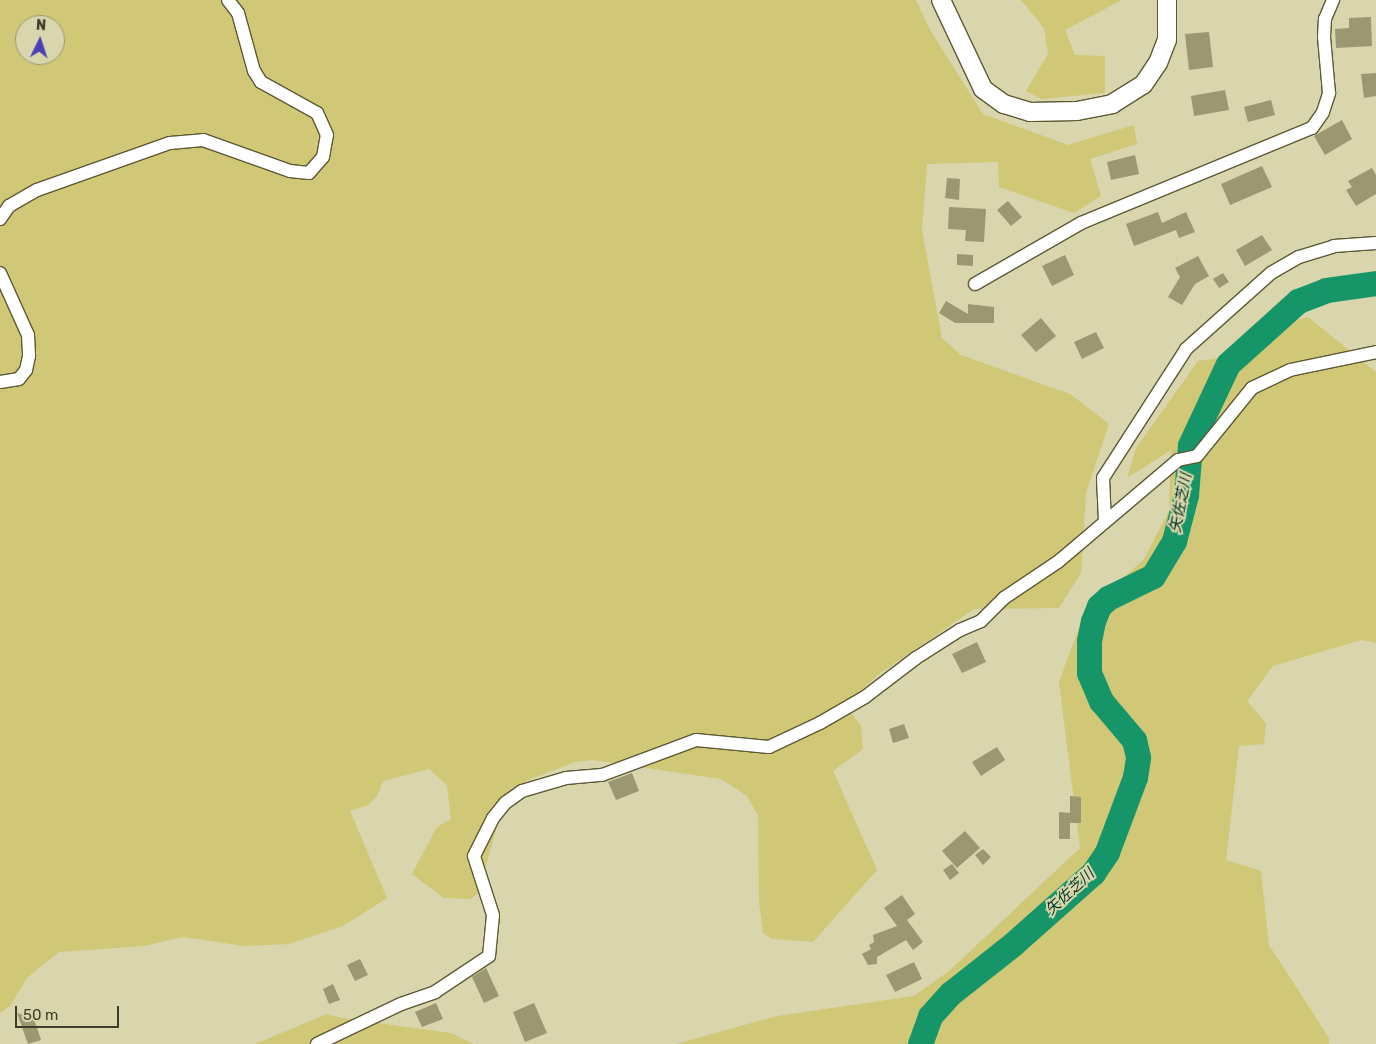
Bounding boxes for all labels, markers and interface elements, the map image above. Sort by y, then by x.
north arrow [15,15,65,65]
text: N [35,17,47,34]
water label: 矢佐芝川 [1166,472,1196,534]
water label: 矢佐芝川 [1042,865,1098,919]
scale bar [18,996,121,1028]
text: 50 m [23,1006,58,1024]

